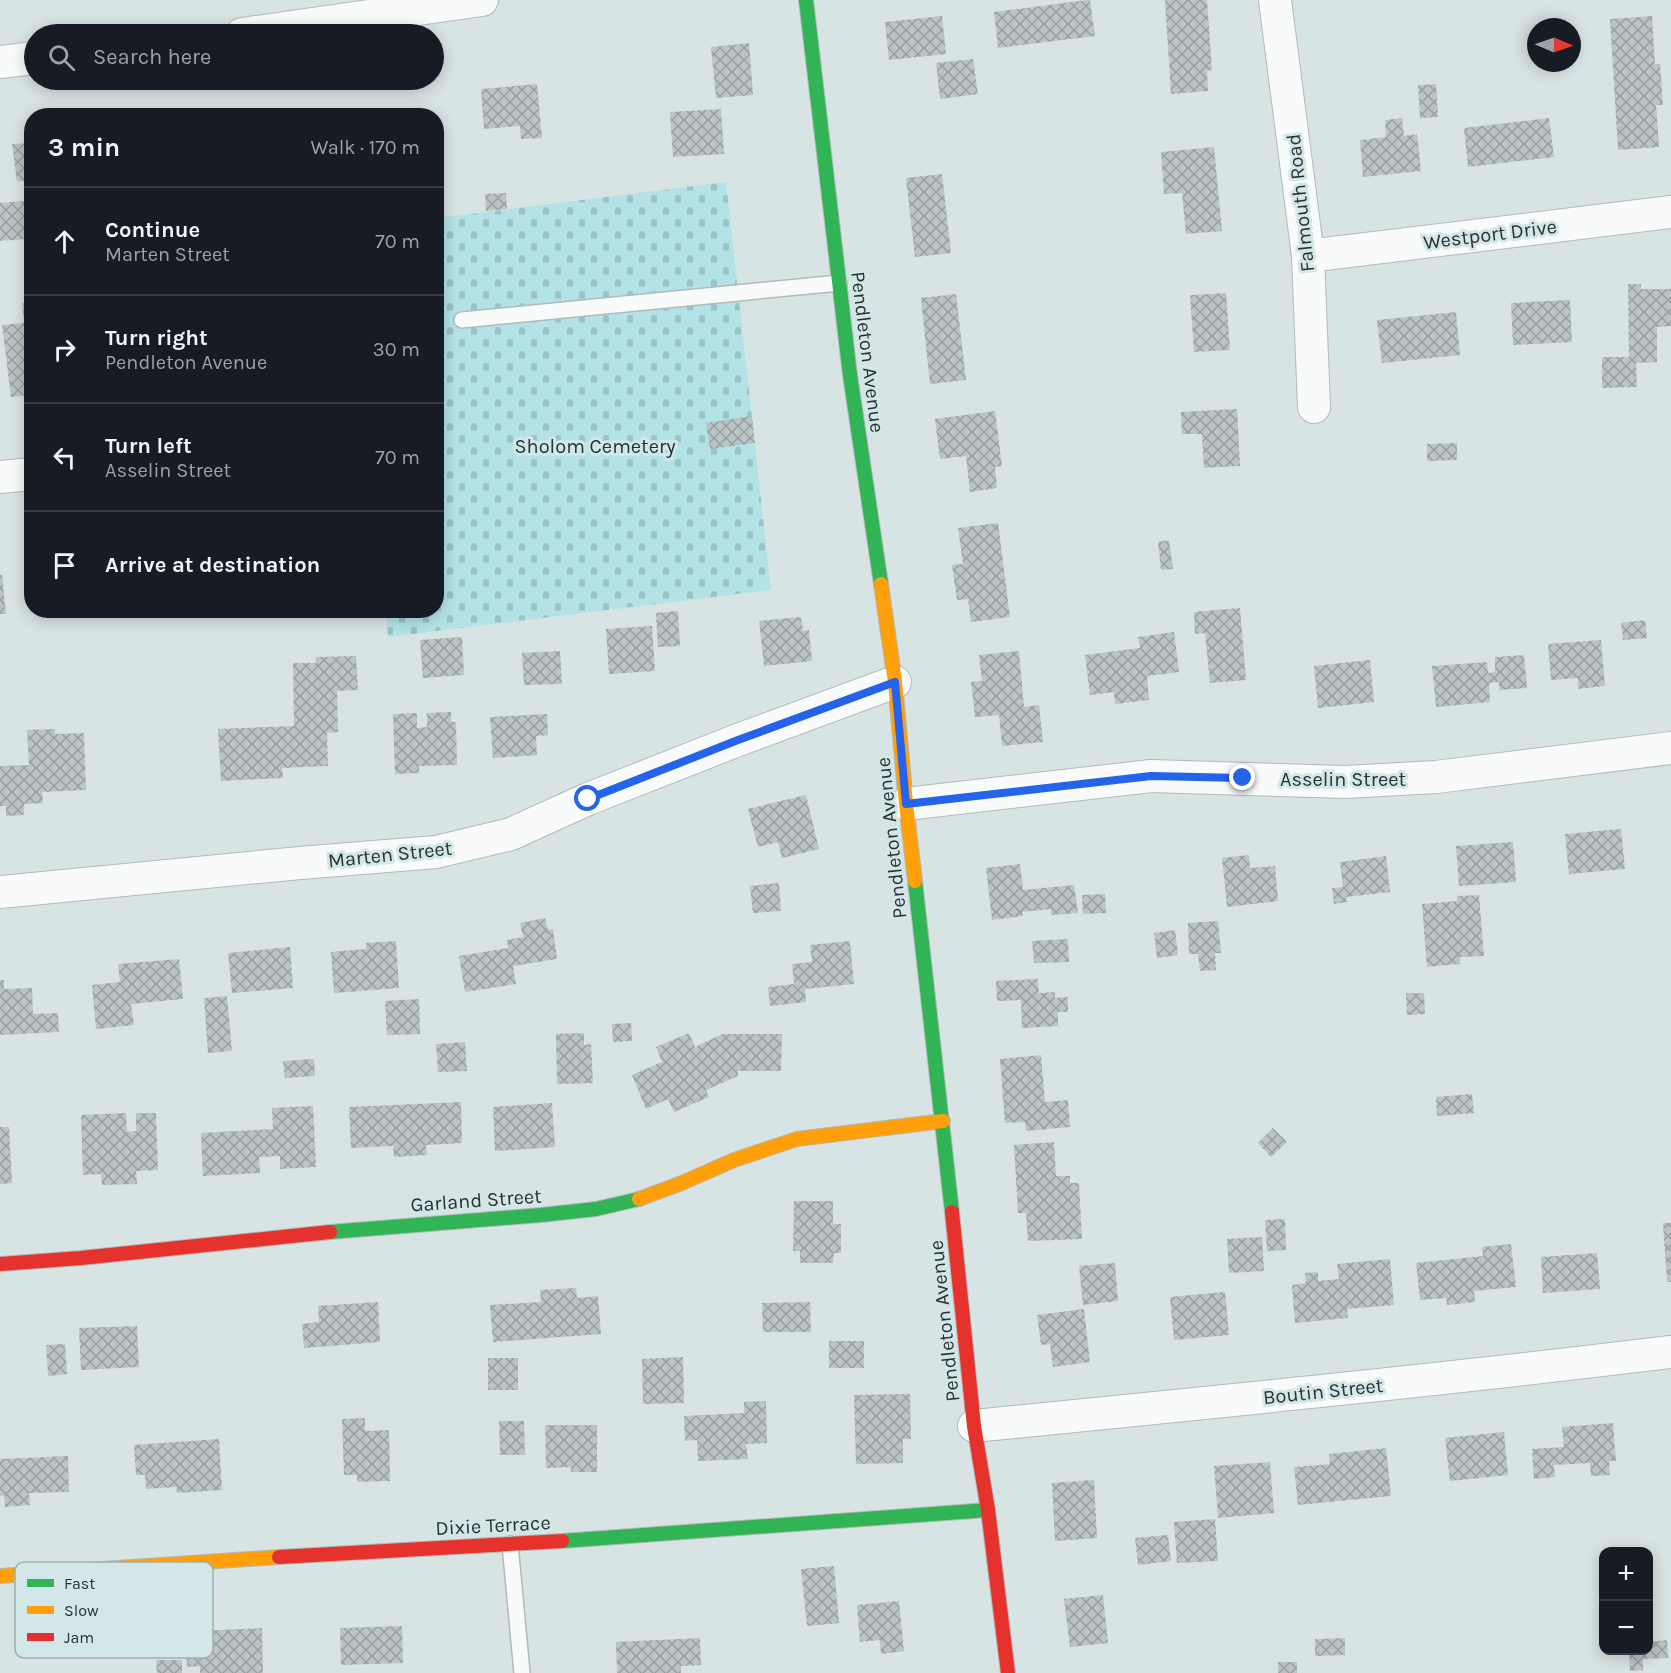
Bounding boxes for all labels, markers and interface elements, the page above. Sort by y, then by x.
north arrow [1527,18,1581,72]
search box [24,24,444,90]
icon: search [45,41,78,74]
text: Search here [93,44,211,70]
text: 3 min [48,132,120,163]
street label: Falmouth Road [1282,133,1319,273]
text: Walk · 170 m [310,136,420,159]
street label: Westport Drive [1422,215,1558,254]
text: Continue [105,217,200,243]
icon: ahead [48,225,81,258]
text: 70 m [375,230,420,253]
text: Marten Street [105,243,230,266]
street label: Pendleton Avenue [846,270,889,434]
text: Turn right [105,325,208,351]
icon: right [48,333,81,366]
text: 30 m [373,338,420,361]
text: Pendleton Avenue [105,351,267,374]
text: Turn left [105,433,192,459]
park label: Sholom Cemetery [515,435,675,458]
icon: left [48,441,81,474]
text: 70 m [375,446,420,469]
text: Asselin Street [105,459,231,482]
icon: arrive [48,549,81,582]
text: Arrive at destination [105,552,320,578]
street label: Pendleton Avenue [872,756,911,920]
route end [1229,764,1255,790]
street label: Asselin Street [1280,768,1407,791]
route start [574,785,600,811]
street label: Marten Street [327,836,454,872]
street label: Garland Street [410,1184,543,1217]
street label: Pendleton Avenue [925,1239,964,1403]
street label: Boutin Street [1262,1374,1385,1409]
street label: Dixie Terrace [435,1511,551,1540]
map controls [1599,1547,1653,1655]
button: + [1599,1547,1653,1601]
legend [15,1562,213,1658]
text: Fast [64,1574,95,1593]
text: Slow [64,1601,99,1620]
button: − [1599,1601,1653,1655]
text: Jam [64,1628,94,1647]

